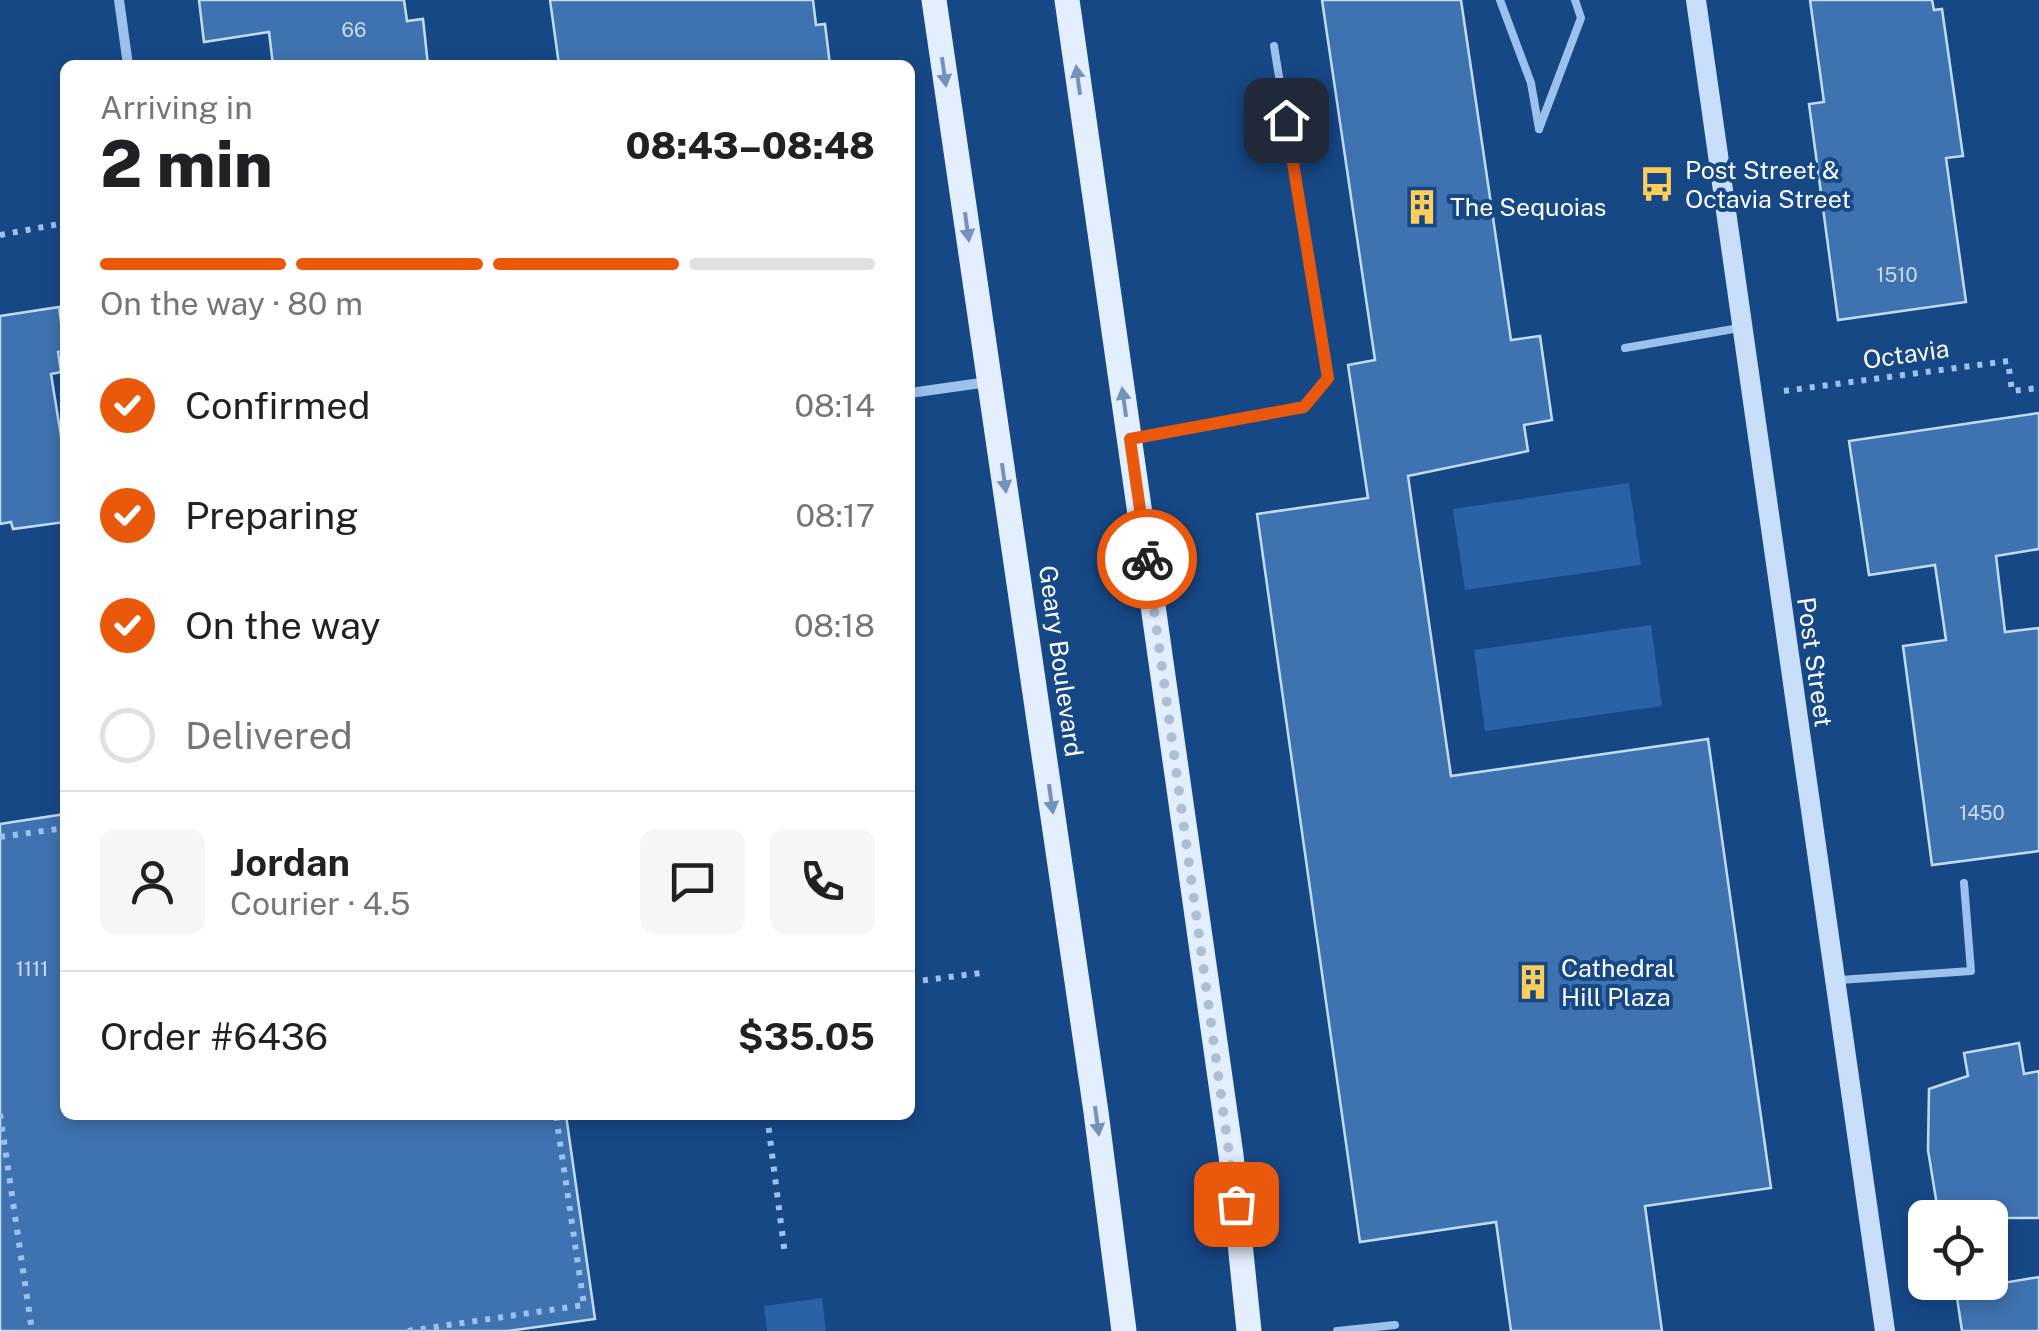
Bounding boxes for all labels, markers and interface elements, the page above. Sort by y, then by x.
house number: 66 [342,18,366,42]
one-way arrow [937,57,953,88]
one-way arrow [1070,64,1086,96]
pin [1244,78,1329,163]
text: Arriving in [100,89,253,126]
icon: home [1259,93,1314,148]
text: 08:43–08:48 [626,123,875,168]
text: 2 min [100,125,273,202]
place label: Post Street & Octavia Street [1685,155,1851,214]
bus stop icon: Post Street & Octavia Street [1638,165,1676,203]
building icon: The Sequoias [1403,188,1441,226]
place label: The Sequoias [1450,192,1606,222]
one-way arrow [960,212,975,243]
house number: 1510 [1876,263,1918,287]
text: On the way · 80 m [100,285,363,322]
street label: Octavia [1861,333,1951,375]
icon: check [100,378,155,433]
text: Confirmed [185,383,370,428]
one-way arrow [1116,386,1132,417]
text: 08:14 [795,387,875,424]
one-way arrow [996,463,1012,494]
icon: check [100,488,155,543]
text: Preparing [185,493,359,538]
text: 08:17 [795,497,875,534]
courier [1097,509,1197,609]
icon: bike [1120,532,1175,587]
street label: Geary Boulevard [1033,563,1089,759]
street label: Post Street [1791,595,1839,729]
icon: check [100,598,155,653]
text: On the way [185,603,381,648]
text: 08:18 [794,607,875,644]
text: Delivered [185,713,353,758]
one-way arrow [1043,784,1059,816]
house number: 1450 [1959,801,2005,825]
button: person [100,829,205,934]
button: chat [640,829,745,934]
button: phone [770,829,875,934]
text: Jordan [230,840,350,885]
text: Courier · 4.5 [230,885,410,922]
place label: Cathedral Hill Plaza [1561,953,1675,1012]
house number: 1111 [16,957,48,981]
building icon: Cathedral Hill Plaza [1514,963,1552,1001]
text: Order #6436 [100,1014,328,1059]
text: $35.05 [738,1014,875,1059]
one-way arrow [1090,1106,1106,1137]
pin [1194,1162,1279,1247]
icon: bag [1209,1177,1264,1232]
map controls [1908,1200,2008,1300]
button: locate [1908,1200,2008,1300]

